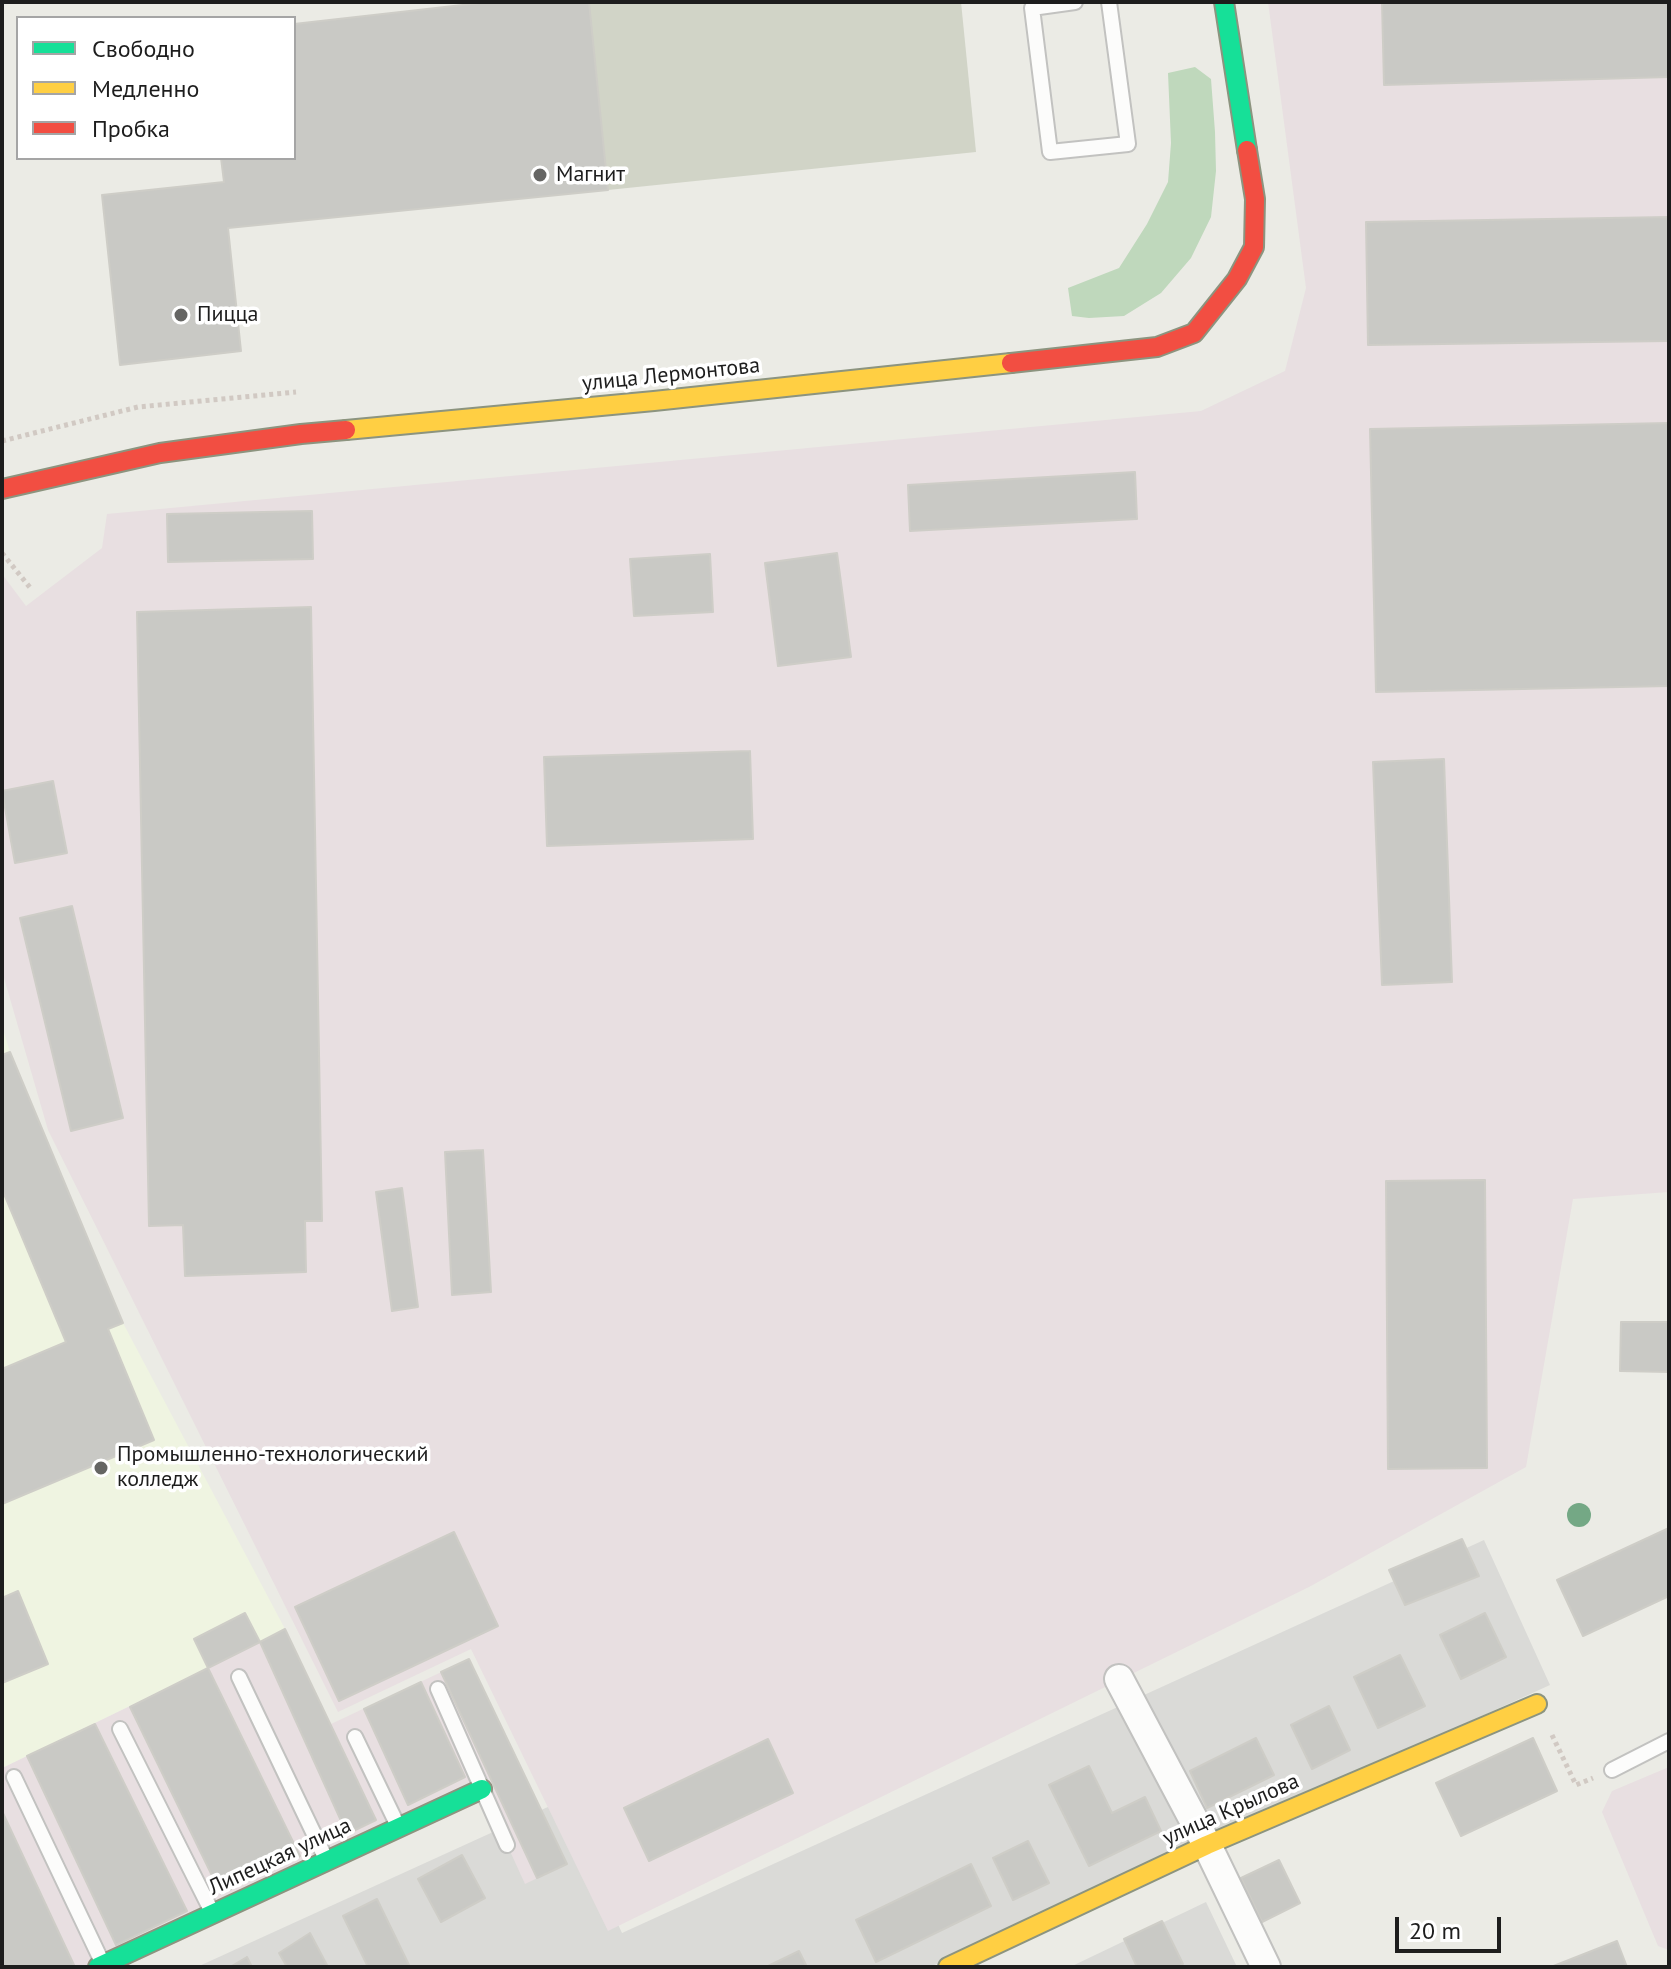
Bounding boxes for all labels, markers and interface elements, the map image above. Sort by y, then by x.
legend [16,16,296,160]
text: Свободно [92,33,195,64]
text: Медленно [92,73,199,104]
text: Пробка [92,113,170,144]
place label: Магнит [556,162,625,188]
marker: Магнит [531,166,549,184]
place label: Пицца [197,302,259,328]
marker: Пицца [172,306,190,324]
street label: улица Лермонтова [581,353,761,397]
place label: Промышленно-технологический колледж [117,1442,428,1494]
marker: Промышленно-технологический колледж [92,1459,110,1477]
street label: улица Крылова [1159,1768,1303,1852]
street label: Липецкая улица [204,1812,356,1902]
scale bar [1399,1901,1505,1951]
text: 20 m [1409,1915,1461,1946]

